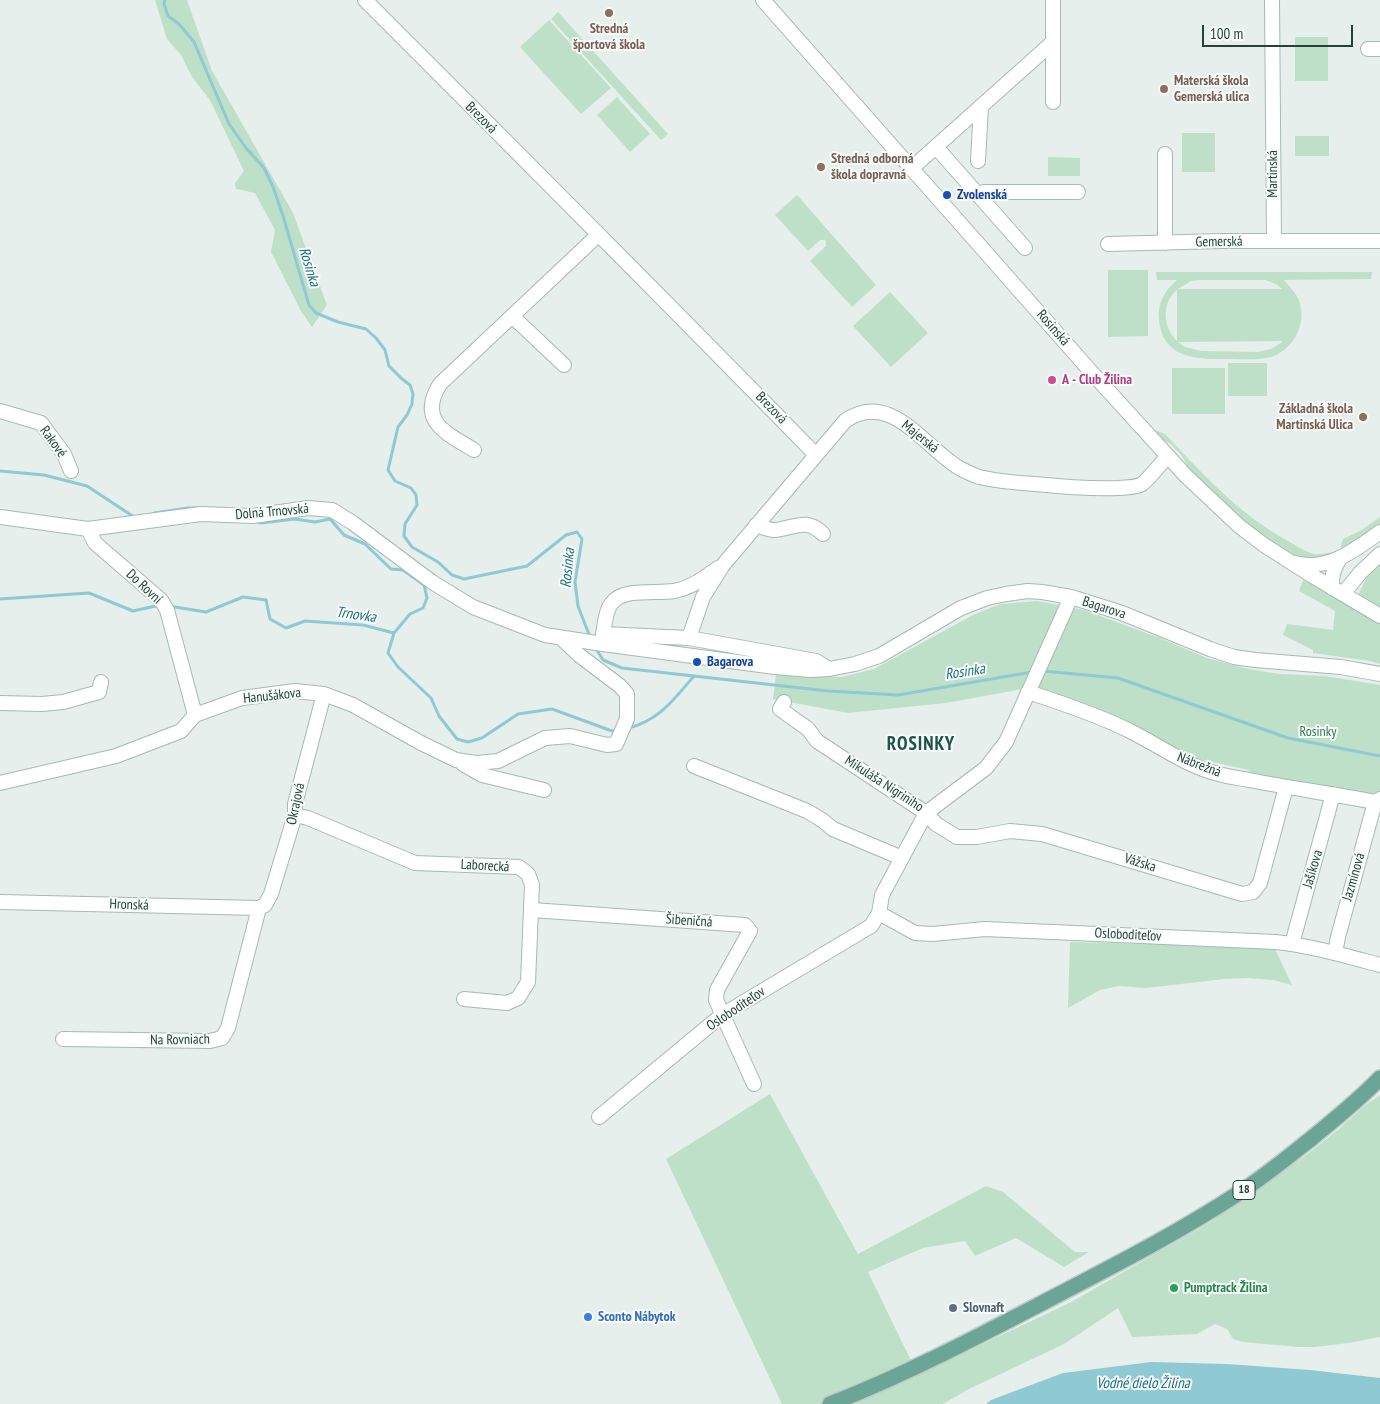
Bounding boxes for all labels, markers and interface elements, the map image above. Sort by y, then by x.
marker: Stredná športová škola [603,7,615,19]
scale bar [1205,15,1356,47]
place label: Stredná športová škola [573,21,645,54]
text: 100 m [1210,24,1243,43]
place label: Materská škola Gemerská ulica [1174,73,1249,105]
marker: Materská škola Gemerská ulica [1158,83,1170,95]
street label: Brezová [462,99,500,137]
street label: Martinská [1265,150,1281,198]
place label: Stredná odborná škola dopravná [831,151,914,184]
marker: Stredná odborná škola dopravná [815,161,827,173]
place label: Zvolenská [957,187,1007,203]
marker: Zvolenská [941,189,953,201]
street label: Gemerská [1195,233,1243,251]
water label: Rosinka [295,245,323,289]
street label: Rosinská [1033,307,1073,349]
place label: A - Club Žilina [1062,372,1132,388]
marker: A - Club Žilina [1046,374,1058,386]
street label: Brezová [752,389,790,427]
place label: Základná škola Martinská Ulica [1276,401,1353,434]
marker: Základná škola Martinská Ulica [1357,411,1369,423]
street label: Majerská [898,417,942,457]
street label: Rakové [36,423,70,461]
street label: Dolná Trnovská [235,500,309,524]
water label: Rosinka [557,547,579,589]
street label: Do Rovní [123,566,165,608]
street label: Bagarova [1080,593,1128,623]
water label: Trnovka [335,603,377,627]
place label: Bagarova [707,654,753,670]
marker: Bagarova [691,656,703,668]
water label: Rosinka [944,660,986,684]
street label: Hanušákova [242,685,302,707]
park label: Rosinky [1300,724,1336,740]
district label: ROSINKY [886,734,956,756]
street label: Nábrežná [1175,749,1223,781]
street label: Mikuláša Nigriniho [841,752,927,816]
street label: Okrajová [283,781,309,827]
street label: Jašíkova [1300,848,1326,890]
street label: Vážska [1122,850,1158,876]
street label: Jazmínová [1339,851,1369,903]
street label: Laborecká [460,856,510,876]
street label: Hronská [109,896,149,914]
street label: Šibeničná [665,911,713,931]
street label: Osloboditeľov [1094,925,1162,945]
street label: Osloboditeľov [703,983,769,1035]
street label: Na Rovniach [150,1031,210,1049]
road number: 18 [1233,1180,1255,1200]
place label: Pumptrack Žilina [1184,1280,1268,1296]
marker: Pumptrack Žilina [1168,1282,1180,1294]
place label: Slovnaft [963,1300,1004,1316]
marker: Slovnaft [947,1302,959,1314]
place label: Sconto Nábytok [598,1309,675,1325]
marker: Sconto Nábytok [582,1311,594,1323]
water label: Vodné dielo Žilina [1096,1375,1190,1393]

